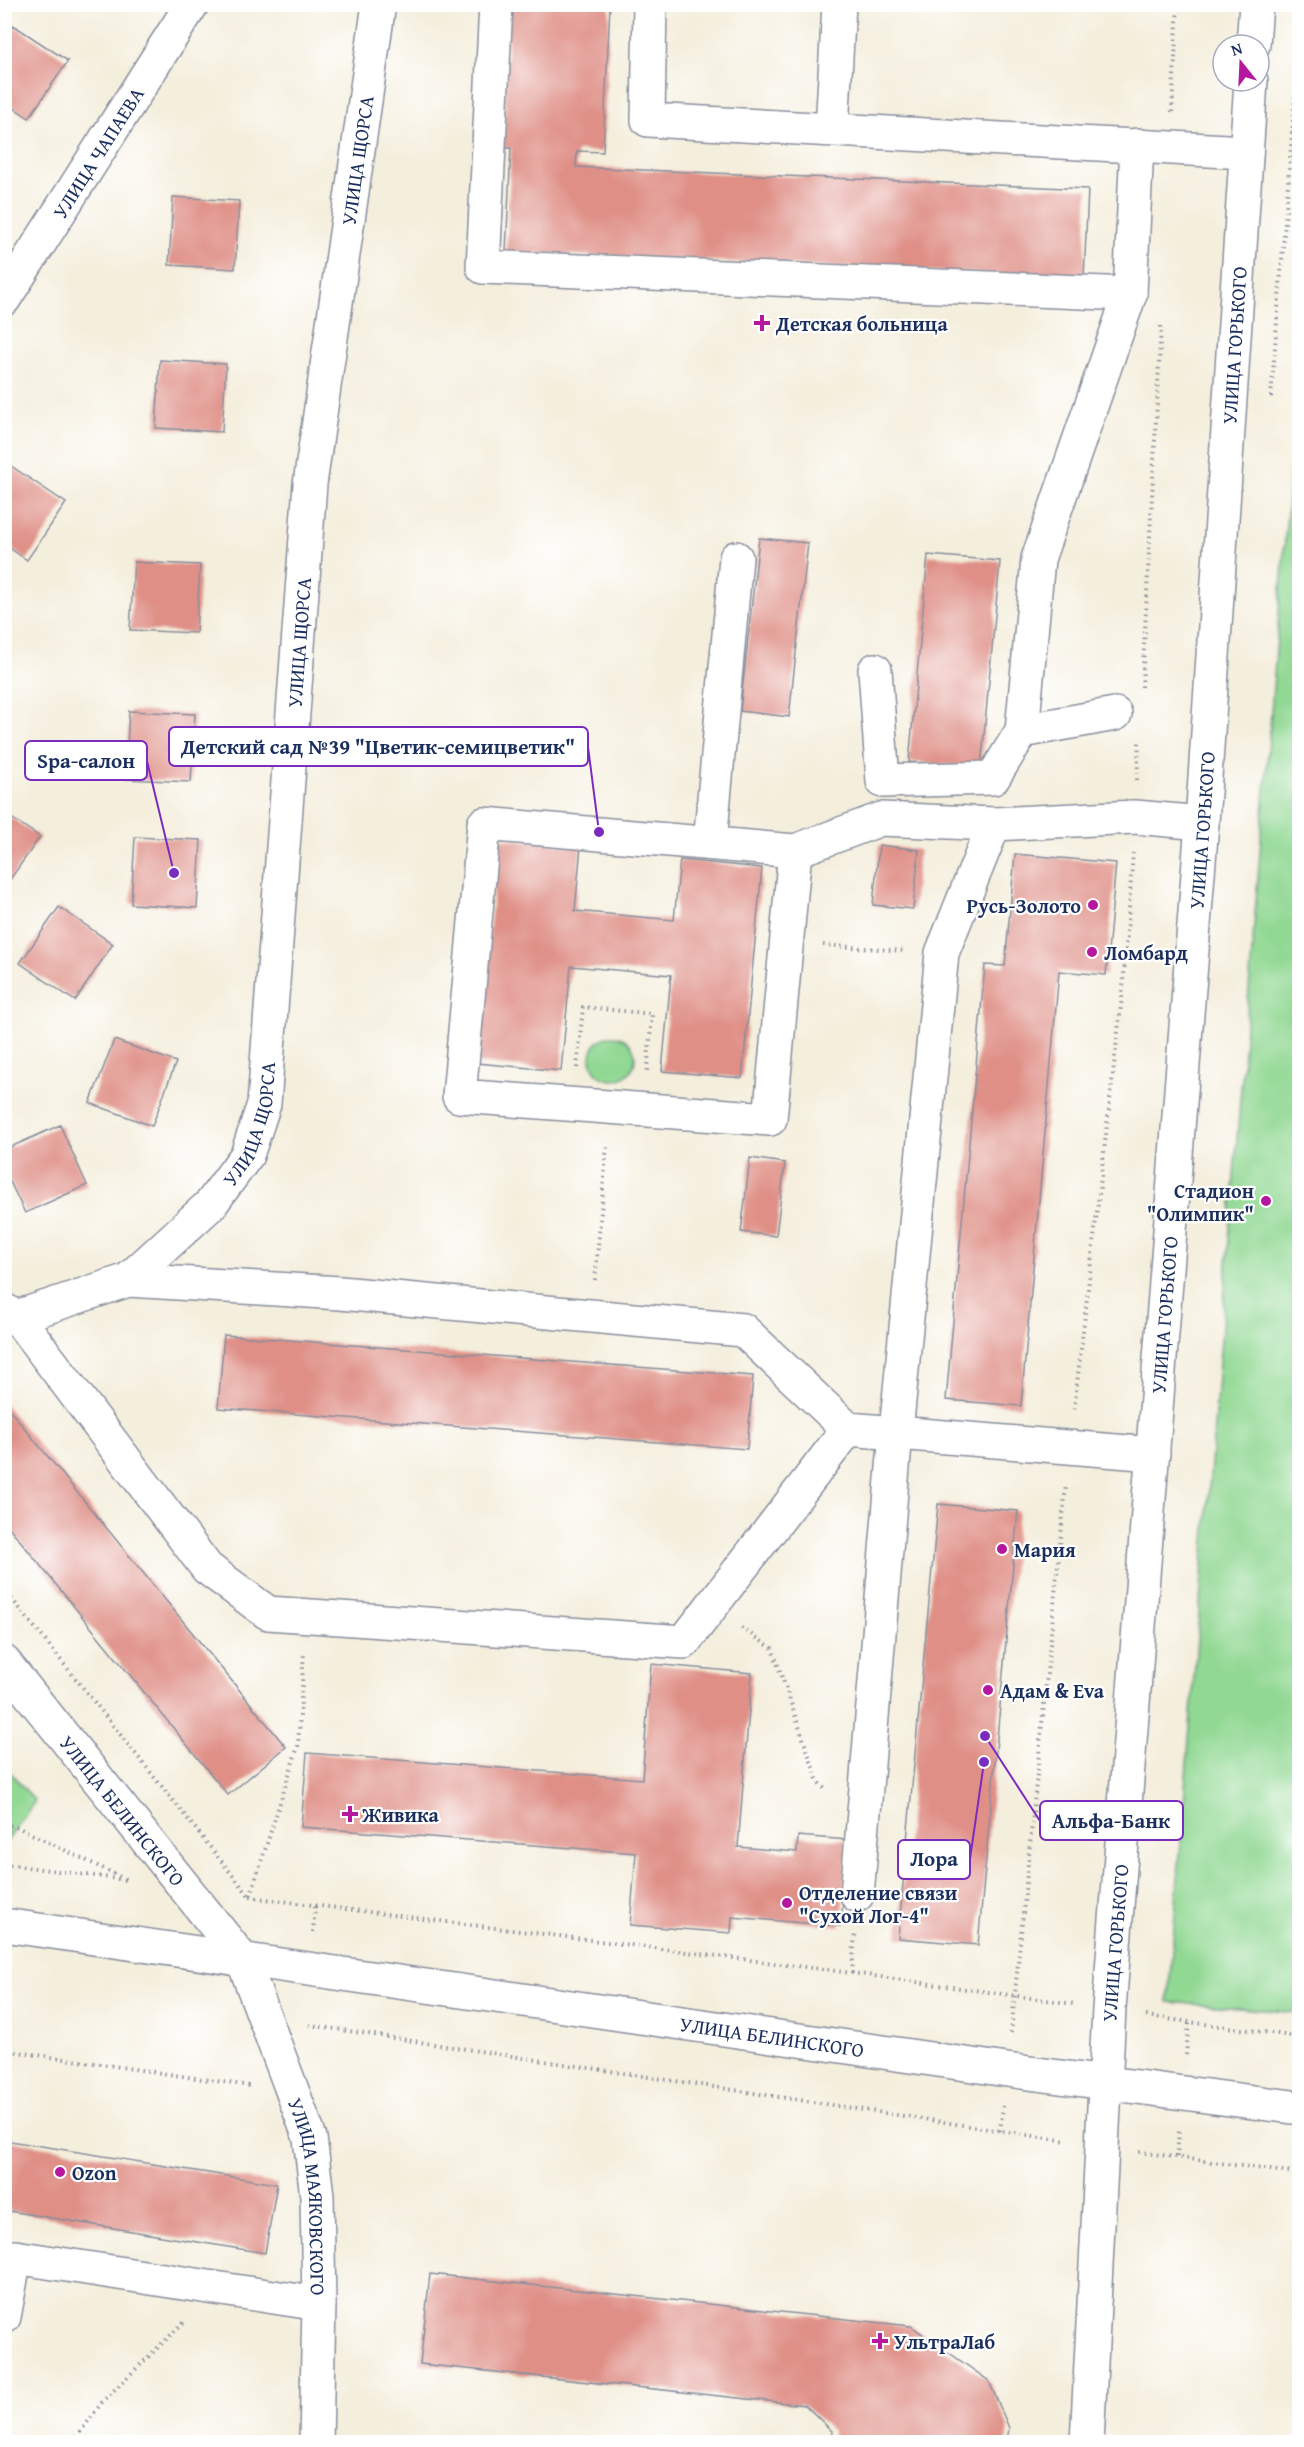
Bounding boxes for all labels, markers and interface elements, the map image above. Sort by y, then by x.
north arrow [1211,33,1271,93]
text: N [1228,36,1245,62]
street label: УЛИЦА ЧАПАЕВА [45,81,150,224]
street label: УЛИЦА ЩОРСА [333,93,380,227]
street label: УЛИЦА ГОРЬКОГО [1214,266,1253,425]
place label: Детская больница [775,309,949,338]
marker: Детская больница [753,314,771,332]
street label: УЛИЦА ЩОРСА [279,576,318,709]
callout: Детский сад №39 "Цветик-семицветик" [169,727,588,766]
text: Детский сад №39 "Цветик-семицветик" [180,731,575,762]
callout: Spa-салон [25,741,147,780]
text: Spa-салон [37,745,135,776]
street label: УЛИЦА ГОРЬКОГО [1181,750,1221,910]
place label: Русь-Золото [967,891,1081,920]
marker: Русь-Золото [1086,898,1100,912]
place label: Ломбард [1104,938,1188,967]
marker: Ломбард [1085,945,1099,959]
street label: УЛИЦА ЩОРСА [215,1061,282,1192]
place label: Стадион "Олимпик" [1147,1176,1254,1228]
marker: Стадион "Олимпик" [1259,1194,1273,1208]
street label: УЛИЦА ГОРЬКОГО [1143,1235,1184,1395]
place label: Мария [1014,1535,1076,1564]
marker: Мария [995,1542,1009,1556]
place label: Адам & Eva [1000,1676,1105,1705]
marker: Адам & Eva [981,1683,995,1697]
street label: УЛИЦА БЕЛИНСКОГО [53,1729,192,1892]
place label: Живика [361,1800,440,1829]
callout: Альфа-Банк [1040,1801,1183,1840]
text: Альфа-Банк [1052,1805,1171,1836]
marker: Живика [343,1807,357,1821]
callout: Лора [898,1840,970,1879]
text: Лора [910,1843,958,1874]
street label: УЛИЦА ГОРЬКОГО [1094,1863,1135,2022]
place label: Отделение связи "Сухой Лог-4" [799,1878,958,1930]
marker: Отделение связи "Сухой Лог-4" [780,1896,794,1910]
street label: УЛИЦА БЕЛИНСКОГО [678,2008,866,2064]
street label: УЛИЦА МАЯКОВСКОГО [282,2093,333,2296]
place label: Ozon [72,2158,117,2187]
marker: Ozon [53,2165,67,2179]
place label: УльтраЛаб [894,2327,995,2356]
marker: УльтраЛаб [871,2332,889,2350]

